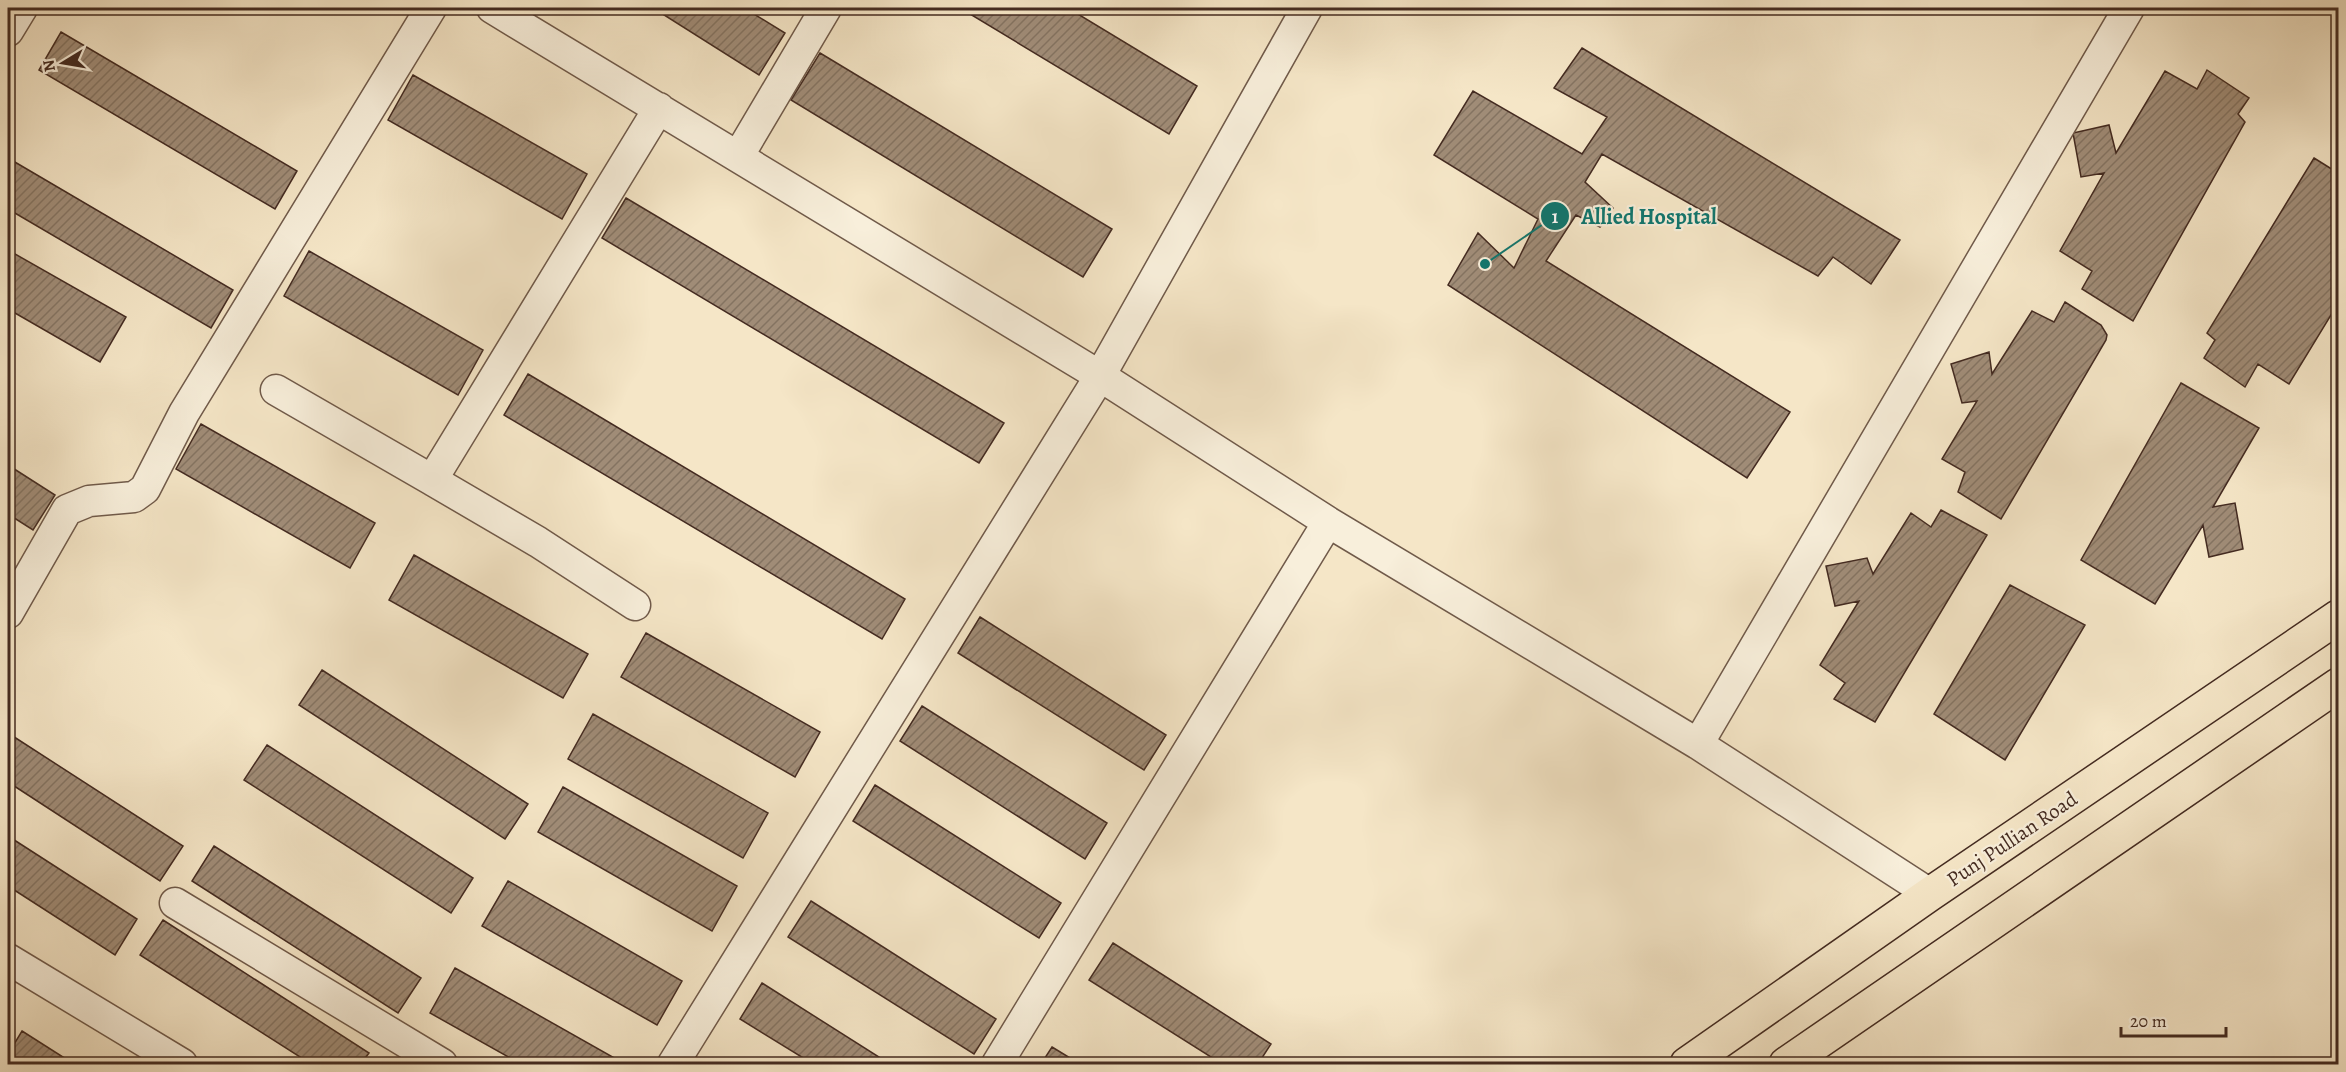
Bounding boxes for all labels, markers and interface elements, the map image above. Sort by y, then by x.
north arrow [33,33,93,93]
text: N [37,58,61,73]
callout: Allied Hospital [1540,196,1729,236]
text: Allied Hospital [1580,202,1717,232]
text: 1 [1552,205,1559,229]
street label: Punj Pullian Road [1941,784,2083,893]
scale bar [2121,1000,2226,1038]
text: 20 m [2130,1009,2167,1033]

